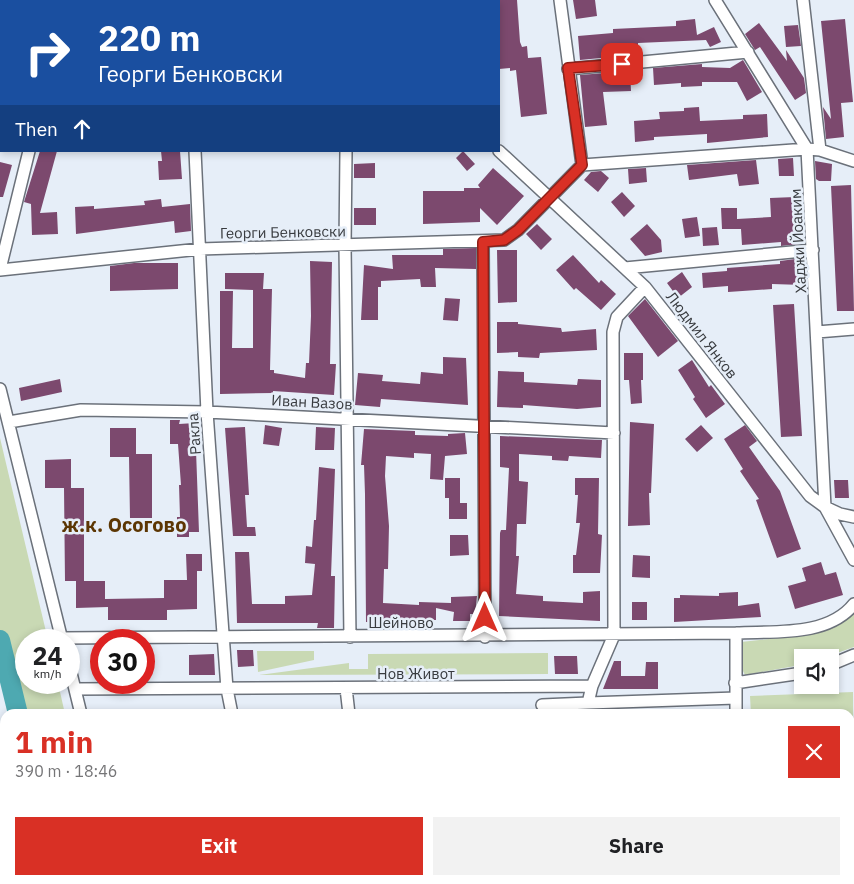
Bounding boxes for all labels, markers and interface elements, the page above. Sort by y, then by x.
text: 220 m [98,15,201,61]
icon: right [15,20,80,85]
pin [601,43,643,85]
icon: arrive [608,50,636,78]
text: Георги Бенковски [98,59,283,88]
icon: ahead [68,115,96,143]
text: Then [15,117,58,141]
street label: Хаджи Йоаким [786,188,810,294]
street label: Георги Бенковски [220,221,346,243]
street label: Людмил Янков [662,288,742,382]
street label: Иван Вазов [271,390,353,414]
street label: Ракла [183,413,205,455]
district label: ж.к. Осогово [62,511,186,538]
position arrow [458,591,510,643]
street label: Шейново [368,613,434,632]
speed limit sign: 30 [90,629,155,694]
text: 24 [32,639,63,672]
map controls [794,649,839,694]
button: sound [794,649,839,694]
street label: Нов Живот [377,664,455,683]
text: km/h [33,666,62,681]
text: 1 min [15,722,93,761]
button: close [788,726,840,778]
text: 390 m · 18:46 [15,761,117,781]
button: Exit [15,817,423,875]
button: Share [433,817,840,875]

